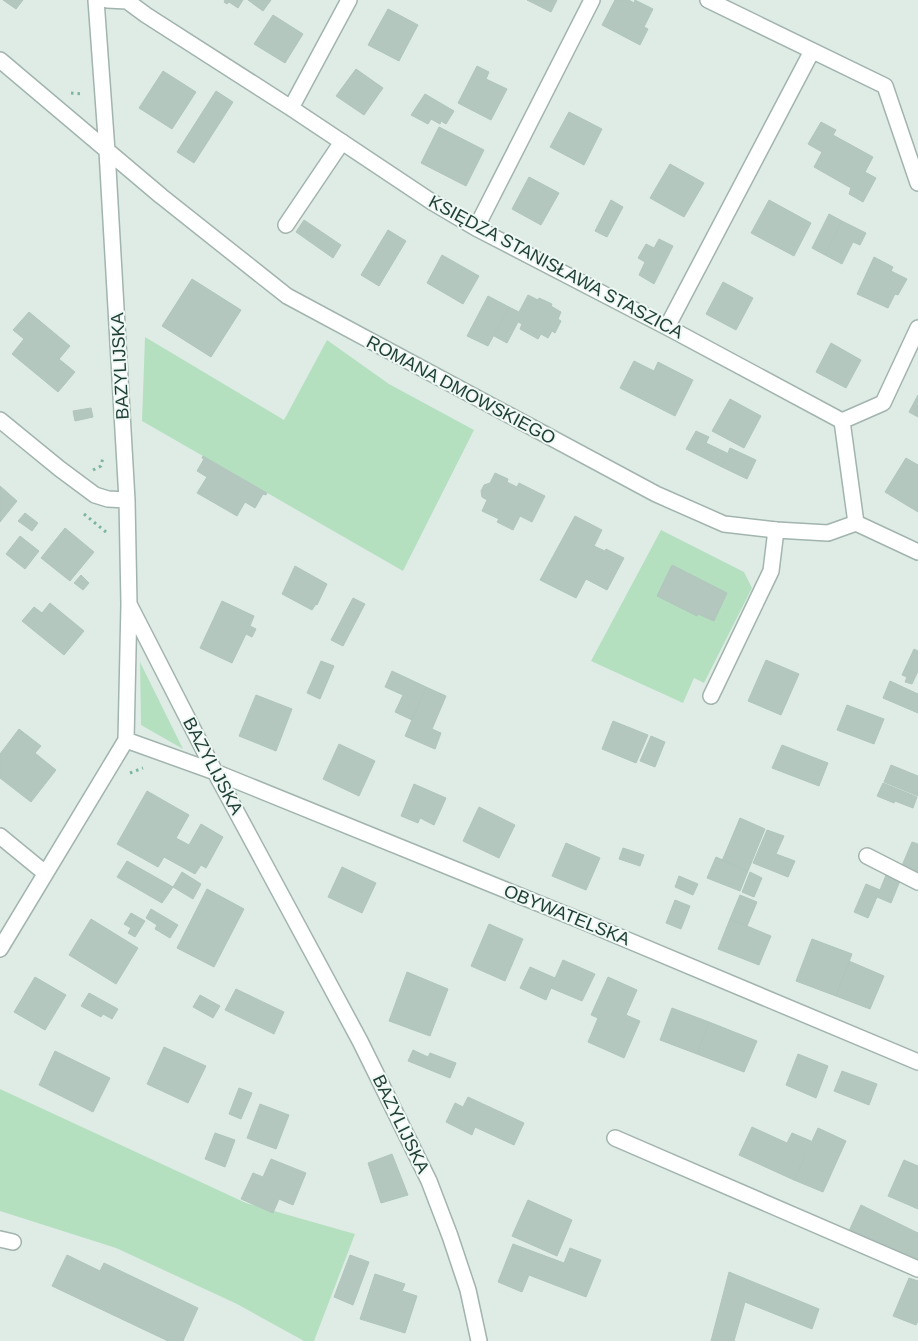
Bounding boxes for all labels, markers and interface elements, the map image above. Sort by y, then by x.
street label: KSIĘDZA STANISŁAWA STASZICA [425,191,687,343]
street label: BAZYLIJSKA [107,312,133,420]
street label: ROMANA DMOWSKIEGO [363,332,559,448]
street label: BAZYLIJSKA [179,714,247,818]
street label: OBYWATELSKA [501,881,633,949]
street label: BAZYLIJSKA [369,1072,433,1176]

